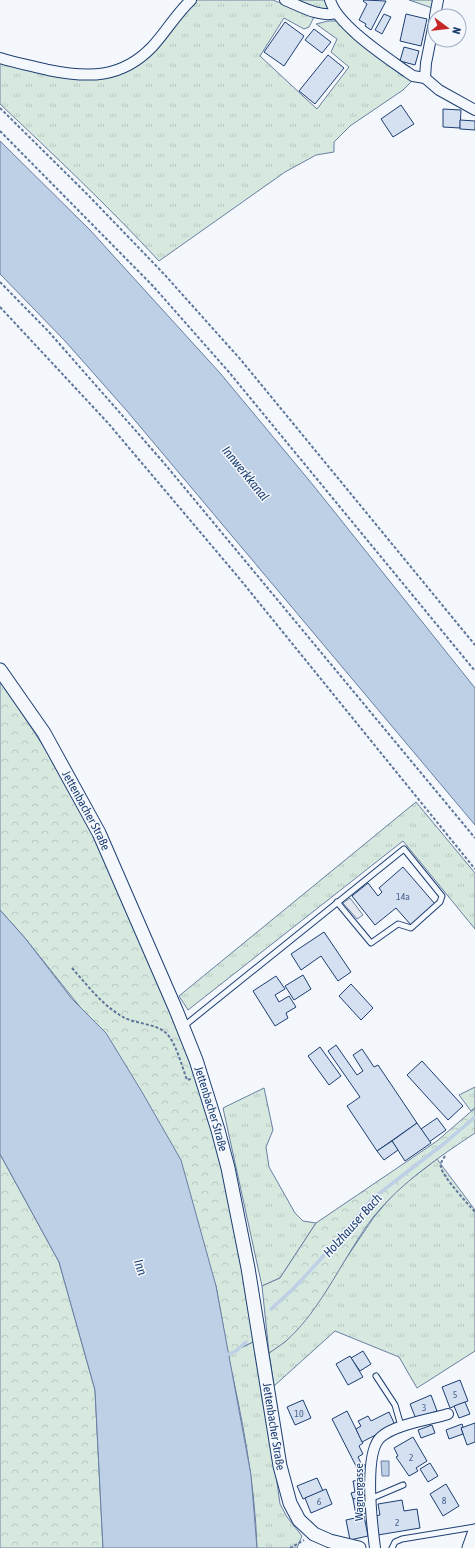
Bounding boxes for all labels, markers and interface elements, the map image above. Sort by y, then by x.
north arrow [427,8,467,48]
text: N [450,26,463,35]
water label: Innwerkkanal [219,443,272,504]
street label: Jettenbacher Straße [59,768,113,852]
house number: 14a [396,891,410,902]
street label: Jettenbacher Straße [191,1065,230,1153]
water label: Holzhauser Bach [320,1190,385,1260]
water label: Inn [131,1257,150,1278]
street label: Jettenbacher Straße [260,1382,288,1472]
house number: 5 [453,1389,458,1400]
house number: 3 [422,1402,427,1413]
house number: 10 [294,1408,304,1419]
house number: 2 [409,1452,414,1463]
street label: Wagnergasse [352,1463,366,1521]
house number: 8 [442,1495,447,1506]
house number: 6 [317,1496,322,1507]
house number: 2 [395,1517,400,1528]

